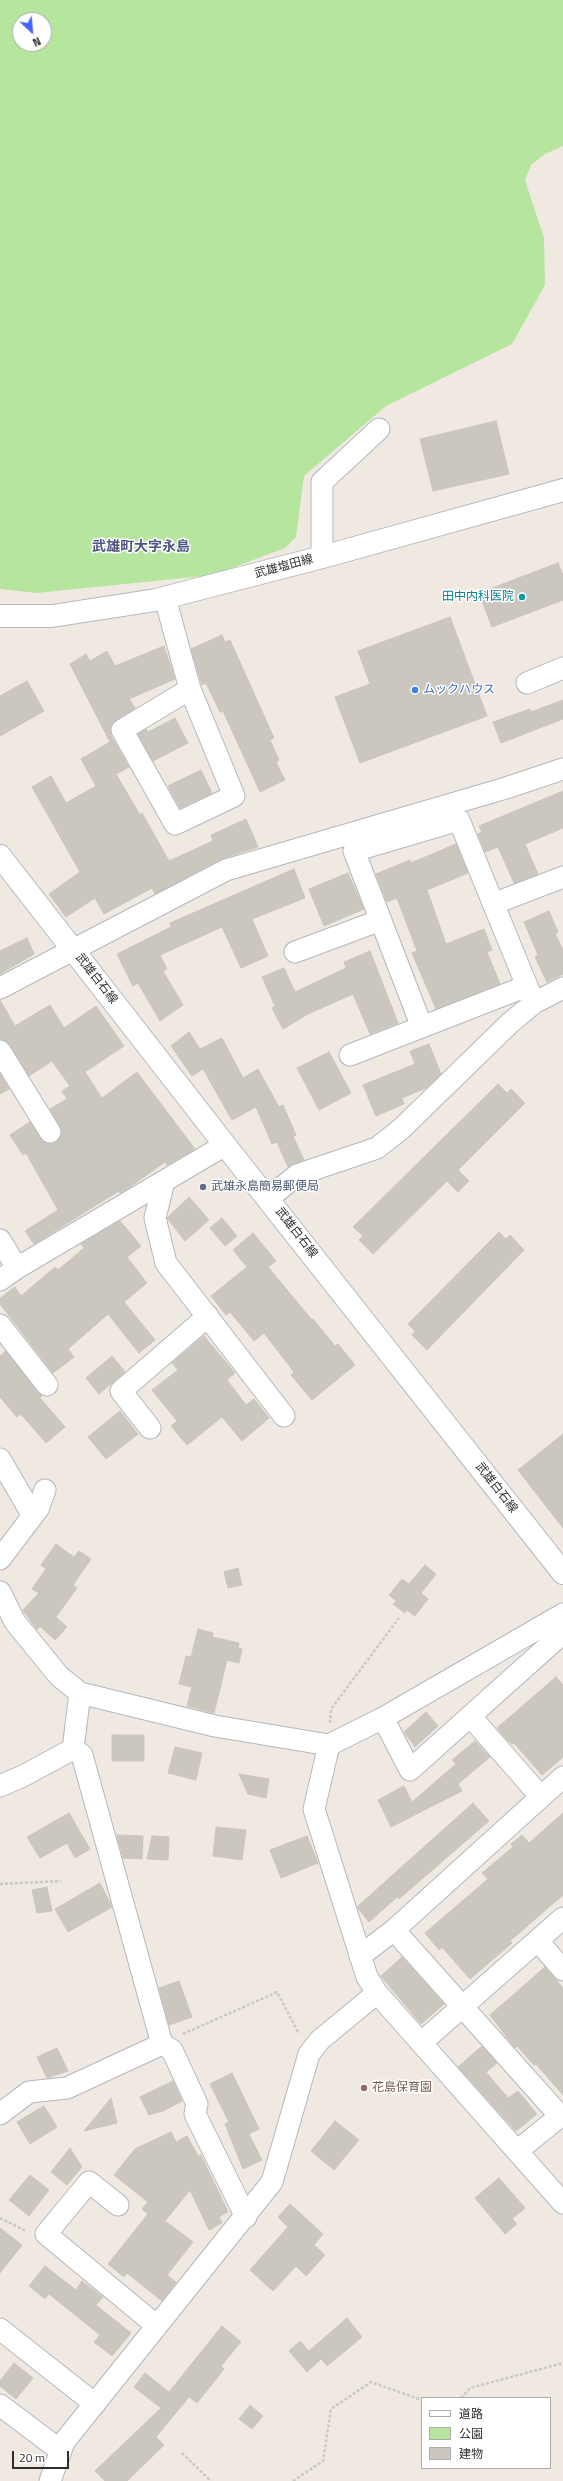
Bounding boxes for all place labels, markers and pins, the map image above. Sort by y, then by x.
place label: 田中内科医院 [442,590,514,604]
marker: 田中内科医院 [517,592,527,602]
place label: ムックハウス [423,683,495,697]
marker: ムックハウス [410,685,420,695]
place label: 武雄永島簡易郵便局 [211,1180,319,1194]
marker: 武雄永島簡易郵便局 [198,1182,208,1192]
place label: 花島保育園 [372,2081,432,2095]
marker: 花島保育園 [359,2083,369,2093]

